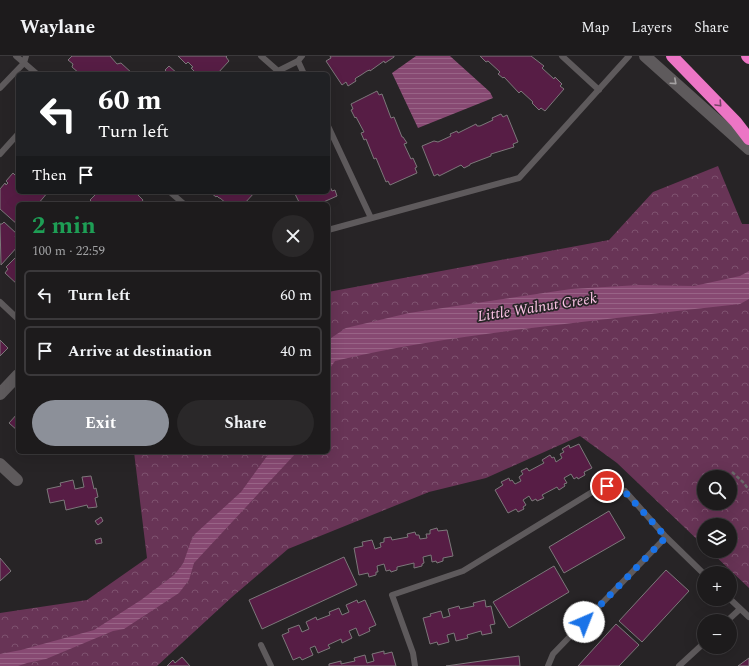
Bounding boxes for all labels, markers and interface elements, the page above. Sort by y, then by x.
text: Waylane [20,13,95,42]
text: Map [581,17,610,38]
text: Layers [632,17,672,38]
text: Share [694,17,729,38]
one-way arrow [670,77,677,84]
text: 60 m [98,79,162,122]
icon: left [32,88,84,140]
one-way arrow [714,99,722,107]
text: Turn left [98,118,169,145]
text: Then [32,164,67,187]
icon: arrive [75,164,97,186]
text: 2 min [32,208,96,244]
button: close [272,215,314,257]
text: 100 m · 22:59 [32,241,105,261]
icon: left [34,284,56,306]
text: Turn left [68,284,130,307]
text: 60 m [280,284,312,307]
water label: Little Walnut Creek [476,287,598,328]
icon: arrive [34,340,56,362]
text: Arrive at destination [68,340,212,363]
text: 40 m [280,340,312,363]
button: Exit [32,400,169,446]
button: Share [177,400,314,446]
pin [590,469,624,503]
map controls [697,470,737,654]
button: search [697,470,737,510]
icon: arrive [596,475,618,497]
button: layers [697,518,737,558]
button: + [697,566,737,606]
position arrow [563,601,605,643]
button: − [697,614,737,654]

